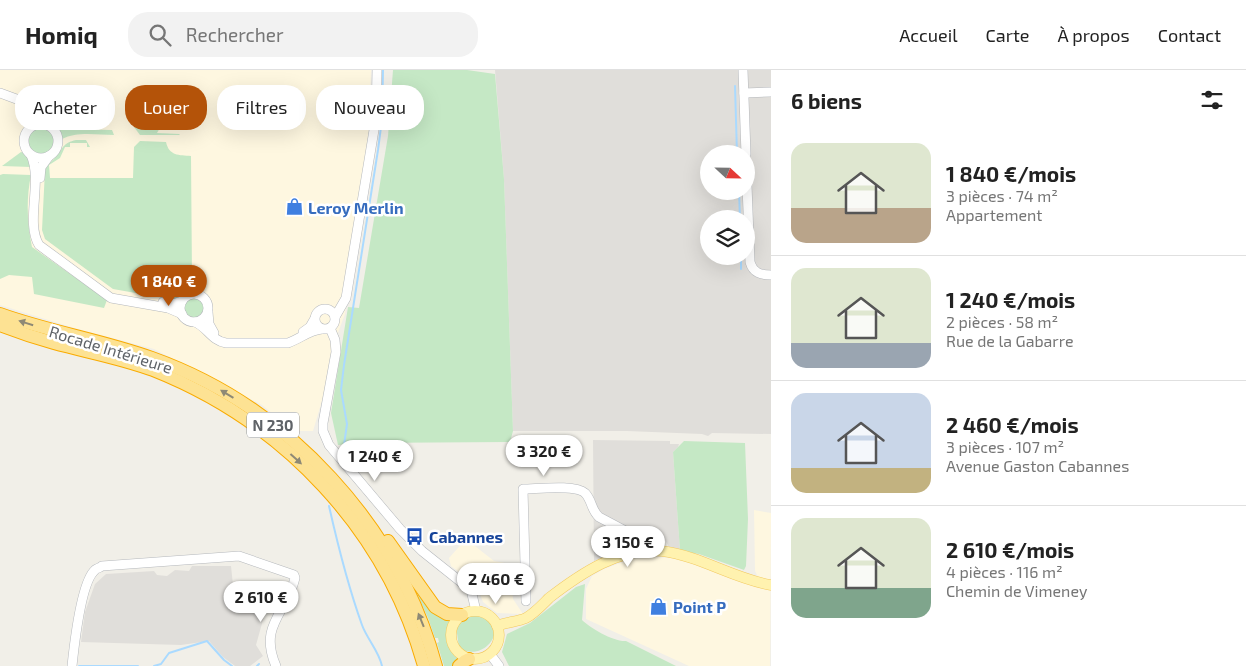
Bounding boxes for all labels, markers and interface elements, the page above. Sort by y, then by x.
search box [128,12,478,57]
text: Homiq [25,20,98,49]
icon: search [146,21,174,49]
text: Rechercher [186,23,284,46]
text: Accueil [899,24,958,46]
text: Carte [986,24,1029,46]
text: À propos [1057,24,1130,46]
text: Contact [1158,24,1221,46]
chip: Acheter [15,85,115,130]
chip: Louer [125,85,207,130]
chip: Filtres [217,85,306,130]
chip: Nouveau [316,85,424,130]
icon: filters [1198,86,1226,114]
text: 6 biens [791,88,862,113]
north arrow [700,145,755,200]
map controls [700,145,755,265]
text: 1 840 €/mois [946,161,1076,186]
icon: home [831,163,891,223]
text: 3 pièces · 74 m² [946,186,1058,205]
shop icon: Leroy Merlin [284,197,304,217]
place label: Leroy Merlin [308,198,404,218]
text: Appartement [946,205,1042,224]
button: layers [700,210,755,265]
pin: 1 840 € [123,264,215,307]
text: 1 840 € [142,271,196,290]
text: 1 240 €/mois [946,287,1075,312]
icon: home [831,288,891,348]
text: 2 pièces · 58 m² [946,312,1058,331]
one-way arrow [18,318,33,326]
street label: Rocade Intérieure [47,321,175,377]
text: Rue de la Gabarre [946,331,1074,350]
one-way arrow [221,390,234,399]
road number: N 230 [247,412,299,438]
text: 2 460 €/mois [946,412,1079,437]
icon: home [831,413,891,473]
pin: 3 320 € [498,434,590,477]
text: 3 pièces · 107 m² [946,437,1064,456]
pin: 1 240 € [329,440,421,482]
text: 3 320 € [517,441,571,460]
text: 1 240 € [348,446,402,465]
one-way arrow [289,453,301,465]
text: Avenue Gaston Cabannes [946,456,1129,475]
bus stop icon: Cabannes [405,526,425,546]
pin: 3 150 € [582,526,674,568]
place label: Cabannes [429,527,503,546]
text: 3 150 € [602,532,654,551]
text: 2 610 €/mois [946,537,1074,562]
icon: home [831,538,891,598]
pin: 2 460 € [450,562,542,605]
text: 4 pièces · 116 m² [946,562,1063,581]
text: 2 460 € [468,569,524,588]
pin: 2 610 € [215,580,307,623]
text: Chemin de Vimeney [946,581,1087,600]
text: 2 610 € [235,587,287,606]
shop icon: Point P [649,596,669,616]
place label: Point P [673,597,726,616]
one-way arrow [416,613,424,627]

